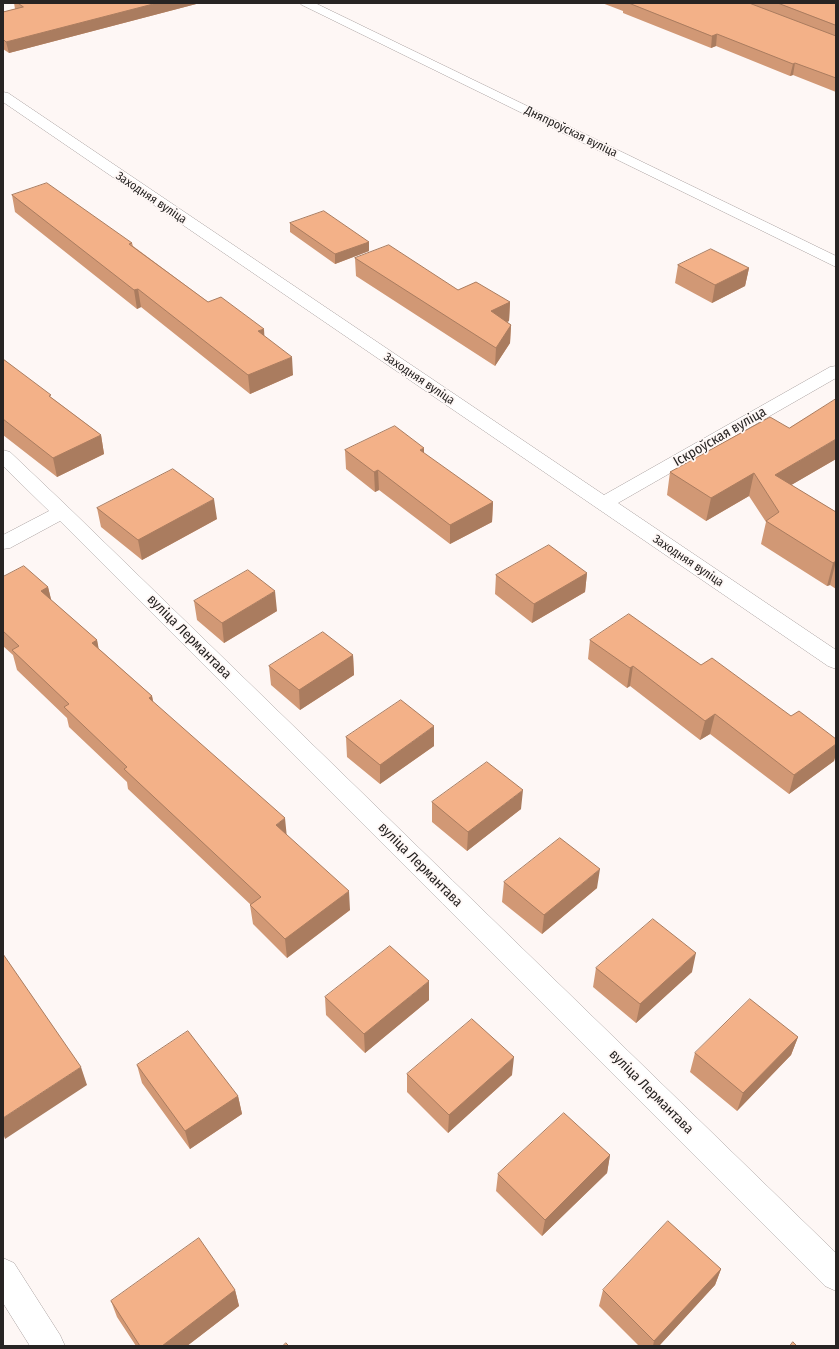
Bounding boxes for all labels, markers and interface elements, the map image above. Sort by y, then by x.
street label: Дняпроўская вуліца [522,103,620,161]
street label: Заходняя вуліца [113,169,189,227]
street label: Заходняя вуліца [381,350,457,408]
street label: Іскроўская вуліца [671,404,769,470]
street label: Заходняя вуліца [650,532,726,590]
street label: вуліца Лермантава [143,591,235,683]
street label: вуліца Лермантава [374,819,466,911]
street label: вуліца Лермантава [605,1046,697,1138]

